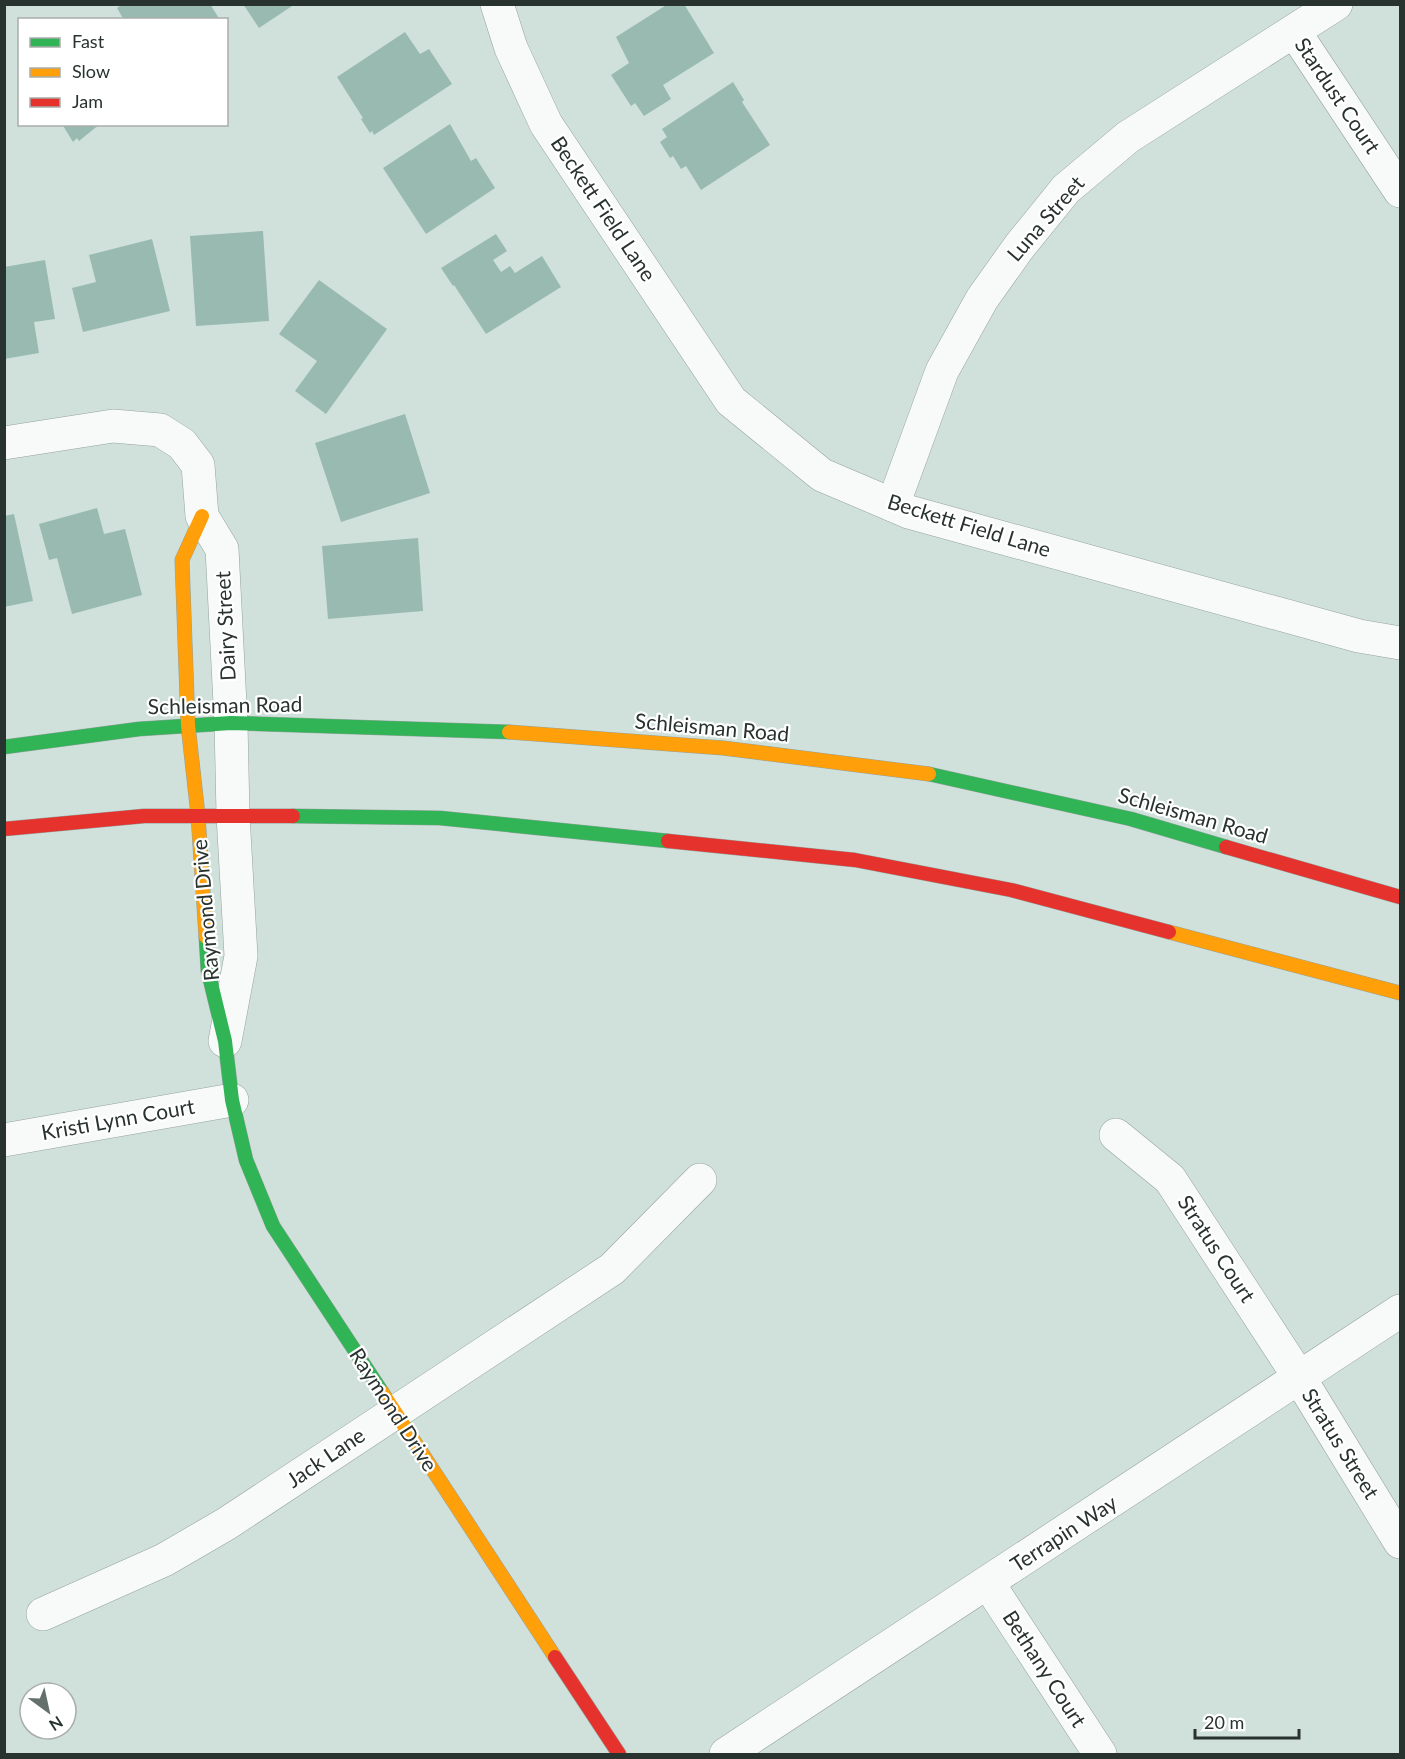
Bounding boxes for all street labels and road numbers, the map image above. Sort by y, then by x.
street label: Stardust Court [1290,33,1386,158]
street label: Beckett Field Lane [547,131,662,285]
street label: Luna Street [1001,170,1089,266]
street label: Beckett Field Lane [885,488,1054,561]
street label: Dairy Street [209,570,240,682]
street label: Schleisman Road [147,691,303,718]
street label: Schleisman Road [634,707,790,746]
street label: Schleisman Road [1116,781,1271,848]
street label: Raymond Drive [186,838,223,982]
street label: Kristi Lynn Court [39,1093,197,1144]
street label: Stratus Court [1173,1190,1261,1307]
street label: Raymond Drive [345,1343,443,1476]
street label: Stratus Street [1297,1383,1385,1503]
street label: Jack Lane [281,1422,369,1492]
street label: Terrapin Way [1005,1489,1121,1576]
street label: Bethany Court [998,1605,1092,1732]

